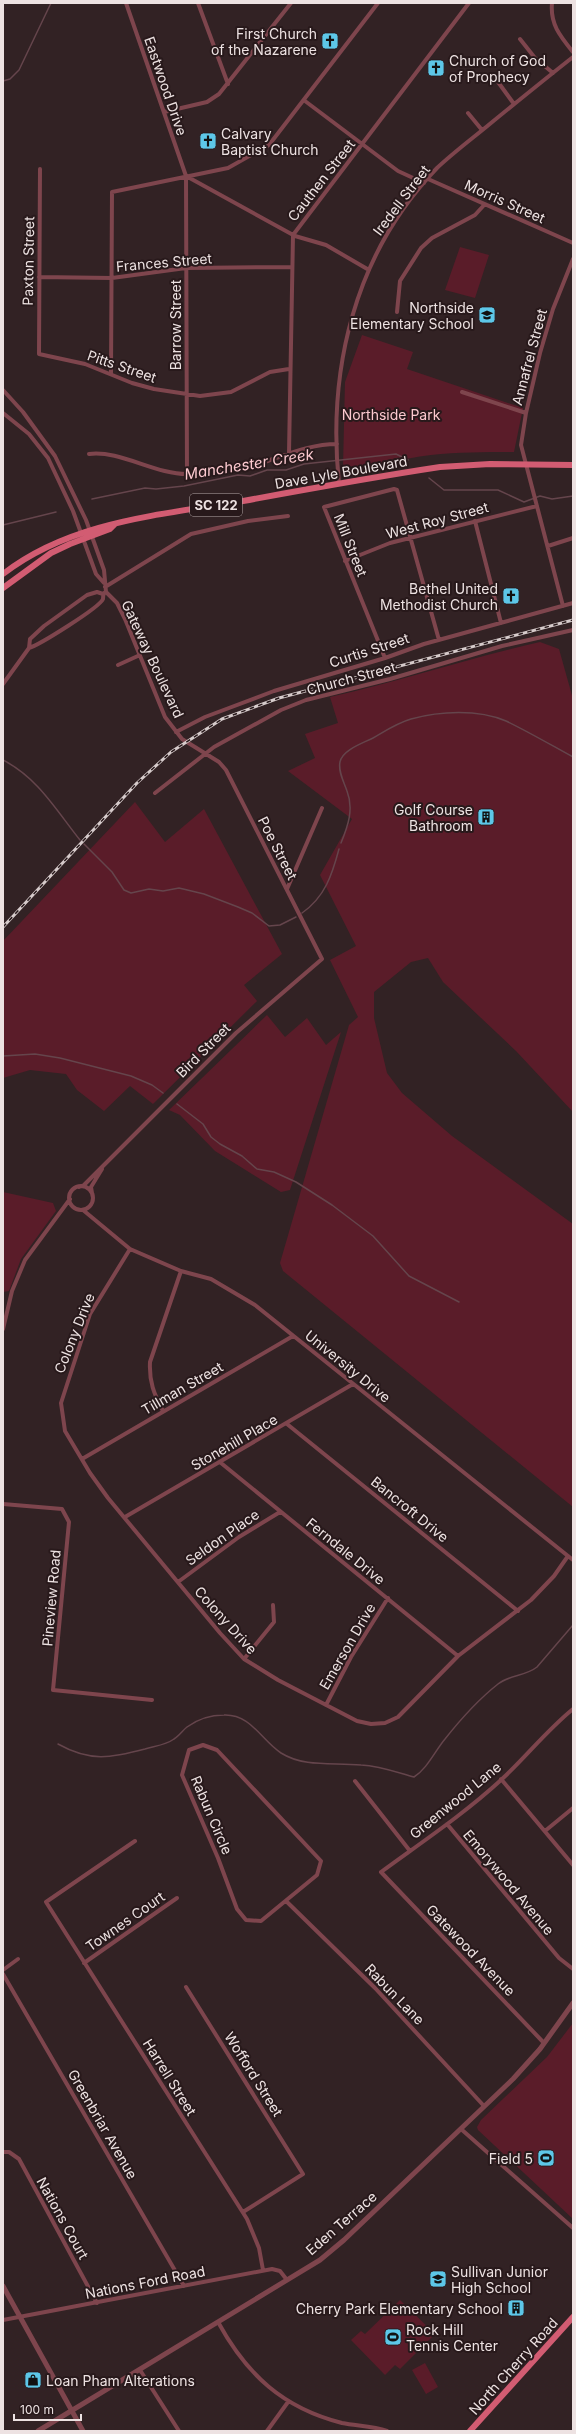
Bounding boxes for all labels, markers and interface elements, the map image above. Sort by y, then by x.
place label: First Church of the Nazarene [211,25,317,58]
church icon: First Church of the Nazarene [320,31,340,51]
street label: Eastwood Drive [141,34,191,138]
place label: Church of God of Prophecy [449,52,546,85]
church icon: Church of God of Prophecy [426,58,446,78]
place label: Calvary Baptist Church [221,125,319,158]
church icon: Calvary Baptist Church [198,131,218,151]
street label: Cauthen Street [284,135,358,224]
street label: Iredell Street [369,161,433,239]
street label: Morris Street [462,176,548,226]
street label: Paxton Street [19,216,37,306]
street label: Frances Street [115,249,213,275]
street label: Barrow Street [167,279,184,370]
place label: Northside Elementary School [350,299,474,332]
school or university icon: Northside Elementary School [477,305,497,325]
street label: Annafrel Street [508,306,550,407]
street label: Pitts Street [85,346,159,386]
park label: Northside Park [342,406,441,423]
water label: Manchester Creek [183,444,316,484]
street label: Dave Lyle Boulevard [273,452,409,492]
road number: SC 122 [190,494,242,516]
street label: West Roy Street [384,498,491,542]
street label: Mill Street [331,511,371,579]
place label: Bethel United Methodist Church [380,580,498,613]
church icon: Bethel United Methodist Church [501,586,521,606]
street label: Gateway Boulevard [118,597,188,721]
street label: Curtis Street [327,629,411,671]
street label: Church Street [305,658,398,698]
place label: Golf Course Bathroom [394,801,473,834]
building icon: Golf Course Bathroom [476,807,496,827]
street label: Poe Street [255,813,301,883]
street label: Bird Street [172,1019,234,1081]
street label: Colony Drive [50,1290,98,1376]
street label: University Drive [302,1326,394,1406]
street label: Tillman Street [138,1358,226,1418]
street label: Stonehill Place [188,1410,280,1474]
street label: Bancroft Drive [368,1473,452,1545]
street label: Seldon Place [182,1505,262,1569]
street label: Ferndale Drive [303,1514,389,1588]
street label: Pineview Road [38,1549,64,1647]
street label: Colony Drive [191,1583,261,1657]
street label: Emerson Drive [315,1600,379,1692]
street label: Greenwood Lane [406,1758,504,1842]
street label: Rabun Circle [188,1773,236,1857]
street label: Emorywood Avenue [460,1826,558,1938]
street label: Townes Court [82,1887,168,1954]
street label: Gatewood Avenue [423,1901,519,1999]
street label: Rabun Lane [362,1960,428,2028]
street label: Wofford Street [221,2029,287,2120]
street label: Harrell Street [140,2036,201,2119]
street label: Greenbriar Avenue [65,2066,141,2182]
sports icon: Field 5 [536,2148,556,2168]
place label: Field 5 [489,2150,533,2167]
street label: Nations Court [33,2174,93,2262]
street label: Eden Terrace [302,2188,380,2258]
street label: Nations Ford Road [84,2262,206,2302]
place label: Sullivan Junior High School [451,2263,548,2296]
school or university icon: Sullivan Junior High School [428,2269,448,2289]
building icon: Cherry Park Elementary School [506,2298,526,2318]
place label: Cherry Park Elementary School [296,2300,503,2317]
street label: North Cherry Road [465,2314,561,2418]
place label: Rock Hill Tennis Center [406,2321,498,2354]
sports icon: Rock Hill Tennis Center [383,2327,403,2347]
shop icon: Loan Pham Alterations [23,2370,43,2390]
place label: Loan Pham Alterations [46,2372,195,2389]
scale bar [14,2396,81,2422]
text: 100 m [20,2402,54,2417]

